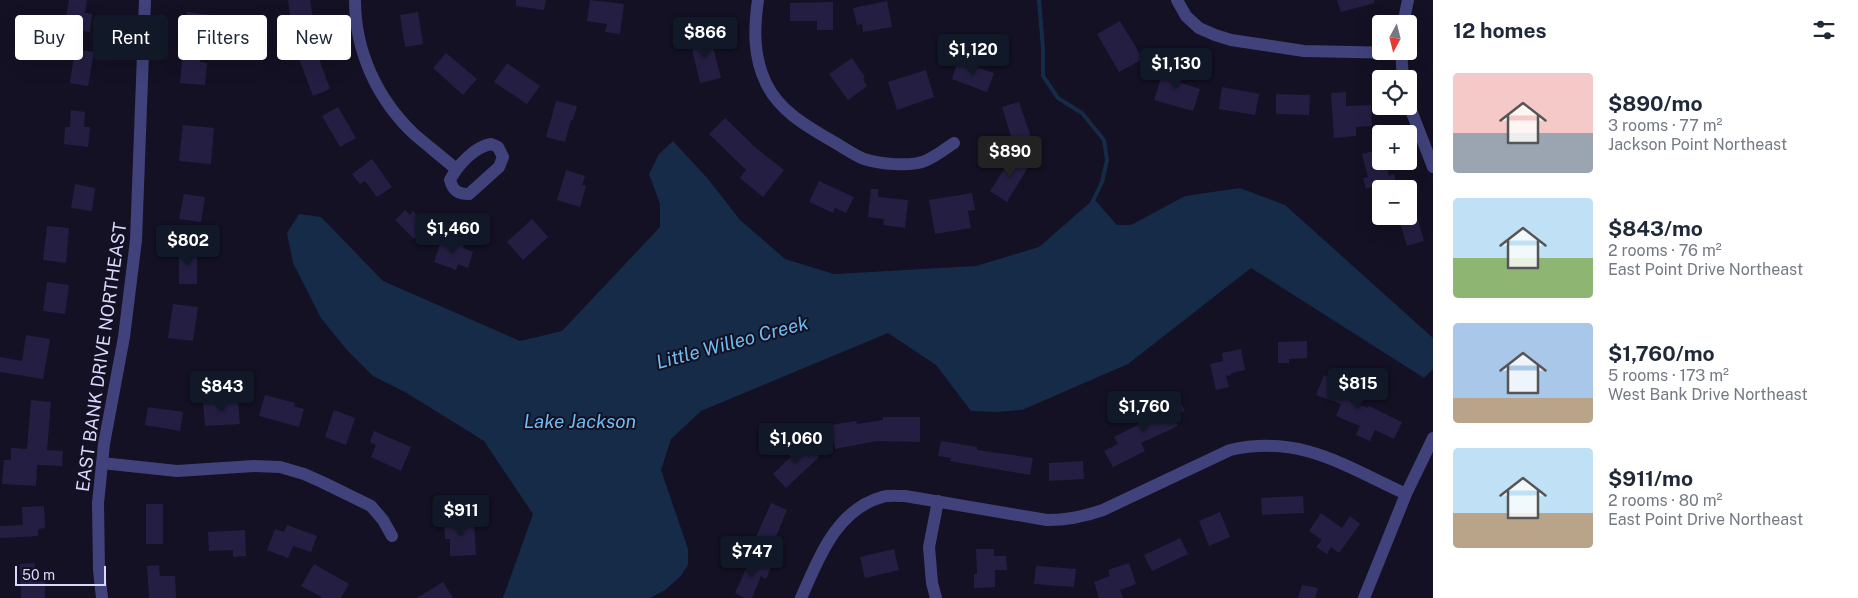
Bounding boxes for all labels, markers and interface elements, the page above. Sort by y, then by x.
chip: Buy [15,15,83,60]
chip: Rent [93,15,168,60]
chip: Filters [178,15,267,60]
chip: New [277,15,351,60]
north arrow [1372,15,1418,60]
map controls [1372,15,1417,225]
icon: filters [1810,16,1838,44]
pin: $866 [675,17,735,59]
text: 12 homes [1453,18,1547,43]
text: $866 [684,23,726,42]
pin: $1,120 [932,34,1014,76]
text: $1,120 [948,40,998,59]
pin: $1,130 [1135,48,1217,90]
text: $1,130 [1151,54,1201,73]
button: locate [1372,70,1417,115]
text: $890/mo [1608,91,1703,116]
icon: home [1493,93,1553,153]
text: 3 rooms · 77 m² [1608,116,1722,135]
button: + [1372,125,1417,170]
text: Jackson Point Northeast [1608,135,1787,154]
pin: $890 [980,136,1040,178]
text: $890 [989,142,1031,161]
button: − [1372,180,1417,225]
pin: $1,460 [412,212,494,255]
text: $843/mo [1608,216,1703,241]
icon: home [1493,218,1553,278]
text: $1,460 [426,219,480,238]
street label: EAST BANK DRIVE NORTHEAST [72,221,130,493]
pin: $802 [158,224,218,267]
text: $802 [167,231,209,250]
text: 2 rooms · 76 m² [1608,241,1722,260]
text: East Point Drive Northeast [1608,260,1803,279]
water label: Little Willeo Creek [654,311,811,373]
text: $1,760/mo [1608,341,1715,366]
icon: home [1493,343,1553,403]
text: 5 rooms · 173 m² [1608,366,1729,385]
pin: $815 [1328,368,1388,410]
pin: $843 [192,370,252,413]
text: $815 [1338,374,1378,393]
text: $843 [201,377,243,396]
text: West Bank Drive Northeast [1608,385,1808,404]
pin: $1,760 [1103,390,1185,433]
text: $1,760 [1118,397,1170,416]
water label: Lake Jackson [524,410,636,432]
pin: $1,060 [755,422,837,465]
text: $1,060 [769,429,823,448]
text: $911/mo [1608,466,1693,491]
icon: home [1493,468,1553,528]
text: 2 rooms · 80 m² [1608,491,1722,510]
pin: $911 [431,494,491,537]
text: $911 [443,501,479,520]
text: East Point Drive Northeast [1608,510,1803,529]
pin: $747 [722,536,782,578]
text: $747 [731,542,773,561]
scale bar [15,563,106,586]
text: 50 m [22,567,55,583]

